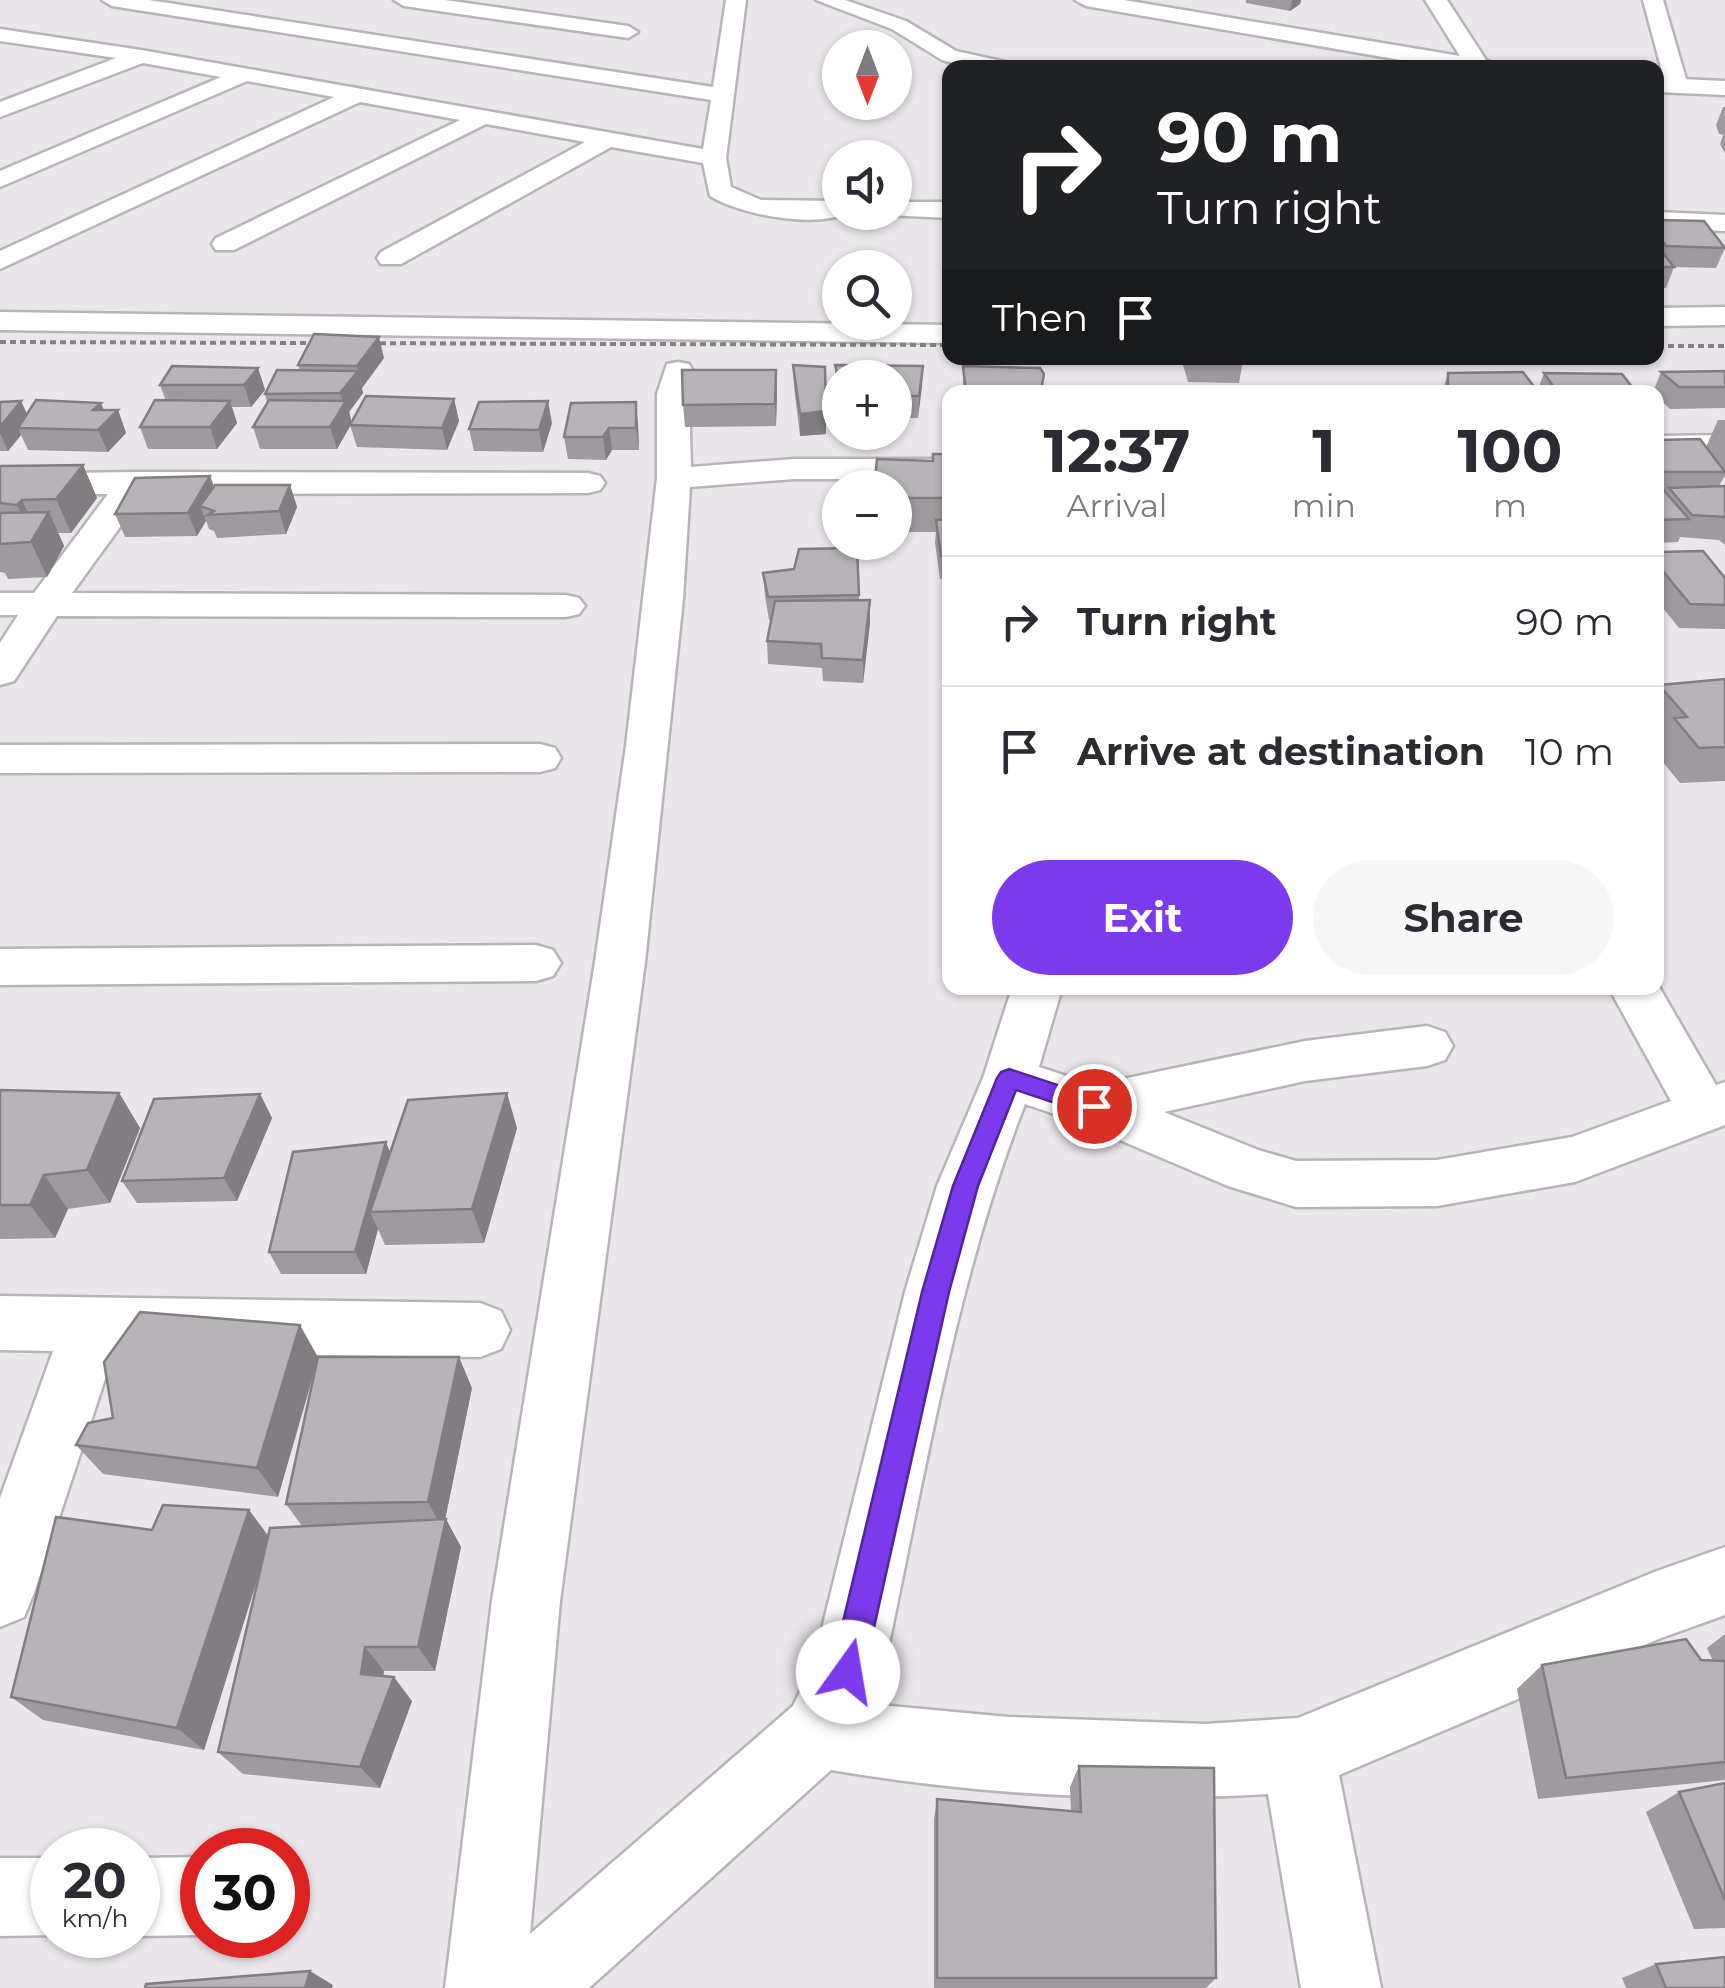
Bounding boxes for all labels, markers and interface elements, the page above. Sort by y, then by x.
north arrow [822,30,912,120]
map controls [822,30,912,560]
text: 90 m [1157,94,1342,180]
icon: right [992,100,1122,230]
button: sound [822,140,912,230]
text: Turn right [1157,180,1382,235]
button: search [822,250,912,340]
icon: arrive [1108,290,1163,345]
text: Then [992,294,1088,341]
button: + [822,360,912,450]
text: 12:37 [1043,414,1190,487]
text: 1 [1312,414,1336,487]
text: 100 [1458,414,1563,487]
button: − [822,470,912,560]
text: Arrival [1066,486,1167,525]
text: min [1292,486,1356,525]
text: m [1493,486,1527,525]
icon: right [992,594,1047,649]
text: Turn right [1077,598,1276,645]
text: 90 m [1515,598,1614,645]
icon: arrive [992,724,1047,779]
text: Arrive at destination [1077,728,1485,775]
text: 10 m [1525,728,1614,775]
button: Exit [992,860,1293,975]
button: Share [1313,860,1614,975]
pin [1052,1064,1137,1149]
icon: arrive [1067,1079,1122,1134]
position arrow [796,1620,900,1724]
speed limit sign: 30 [180,1828,310,1958]
text: 20 [63,1850,127,1911]
text: km/h [62,1903,128,1933]

